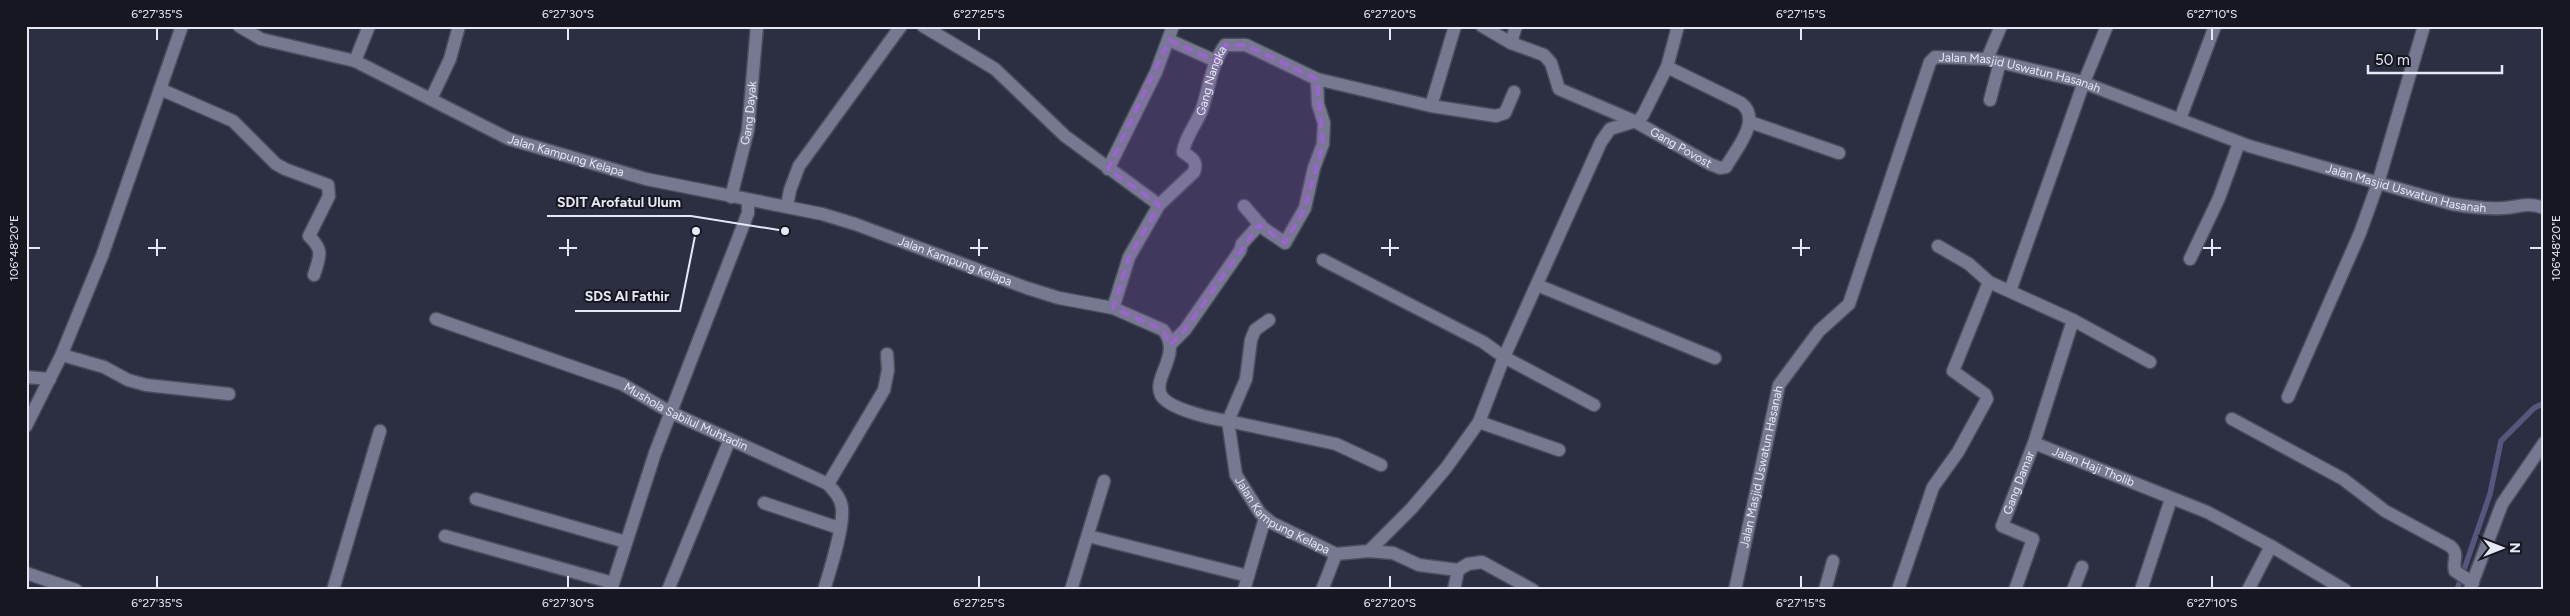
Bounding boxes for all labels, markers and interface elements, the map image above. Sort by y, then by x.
text: 6°27'35"S [131,7,183,21]
text: 6°27'30"S [542,7,594,21]
text: 6°27'25"S [953,7,1005,21]
text: 6°27'20"S [1364,7,1416,21]
text: 6°27'15"S [1776,7,1826,21]
text: 6°27'10"S [2187,7,2237,21]
scale bar [2368,42,2501,74]
street label: Gang Nangka [1193,43,1230,118]
street label: Jalan Masjid Uswatun Hasanah [1938,50,2103,96]
text: 50 m [2375,51,2410,69]
street label: Gang Dayak [737,80,759,147]
street label: Gang Povost [1648,125,1715,171]
street label: Jalan Kampung Kelapa [506,132,626,179]
street label: Jalan Masjid Uswatun Hasanah [2324,161,2487,215]
callout: SDIT Arofatul Ulum [547,187,691,216]
text: SDIT Arofatul Ulum [557,194,681,211]
text: 106°48'20"E [7,215,21,281]
text: 106°48'20"E [2549,215,2563,281]
street label: Jalan Kampung Kelapa [896,234,1014,289]
callout: SDS Al Fathir [575,282,680,311]
text: SDS Al Fathir [585,288,670,305]
street label: Mushola Sabilul Muhtadin [622,380,750,454]
street label: Jalan Masjid Uswatun Hasanah [1737,384,1786,549]
street label: Jalan Haji Tholib [2050,444,2137,489]
street label: Gang Damar [2000,449,2037,516]
street label: Jalan Kampung Kelapa [1232,474,1332,557]
north arrow [2478,524,2528,574]
text: N [2506,543,2523,553]
text: 6°27'35"S [131,596,183,610]
text: 6°27'30"S [542,596,594,610]
text: 6°27'25"S [953,596,1005,610]
text: 6°27'20"S [1364,596,1416,610]
text: 6°27'15"S [1776,596,1826,610]
text: 6°27'10"S [2187,596,2237,610]

